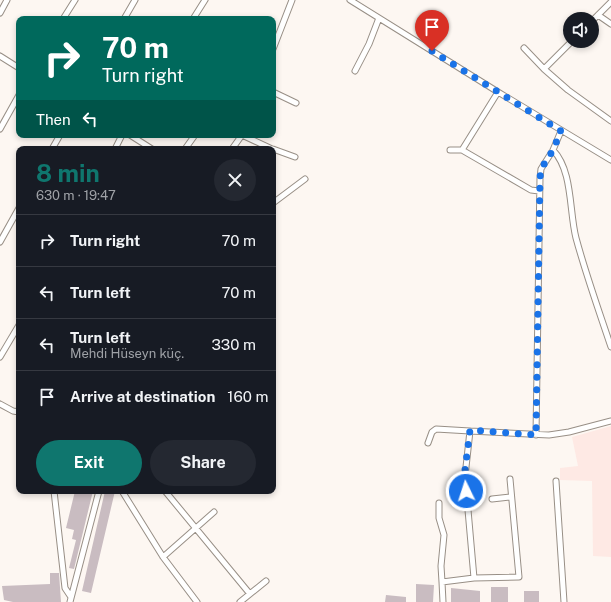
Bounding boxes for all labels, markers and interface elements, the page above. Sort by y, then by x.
pin [415,10,449,51]
map controls [563,12,599,48]
button: sound [563,12,599,48]
icon: arrive [421,16,443,38]
text: 70 m [102,31,169,64]
icon: right [36,32,88,84]
text: Turn right [102,65,184,86]
icon: left [79,108,101,130]
text: Then [36,111,71,128]
text: 8 min [36,159,100,187]
button: close [214,159,256,201]
text: 630 m · 19:47 [36,188,116,203]
icon: right [36,230,58,252]
text: Turn right [70,232,140,249]
text: 70 m [221,232,256,249]
icon: left [36,282,58,304]
text: Turn left [70,284,131,301]
text: 70 m [221,284,256,301]
text: Turn left [70,329,131,346]
icon: left [36,334,58,356]
text: 330 m [211,336,256,353]
text: Mehdi Hüseyn küç. [70,346,184,361]
icon: arrive [36,386,58,408]
text: Arrive at destination [70,388,215,405]
text: 160 m [227,388,269,405]
button: Exit [36,440,142,486]
button: Share [150,440,256,486]
position arrow [445,470,487,512]

